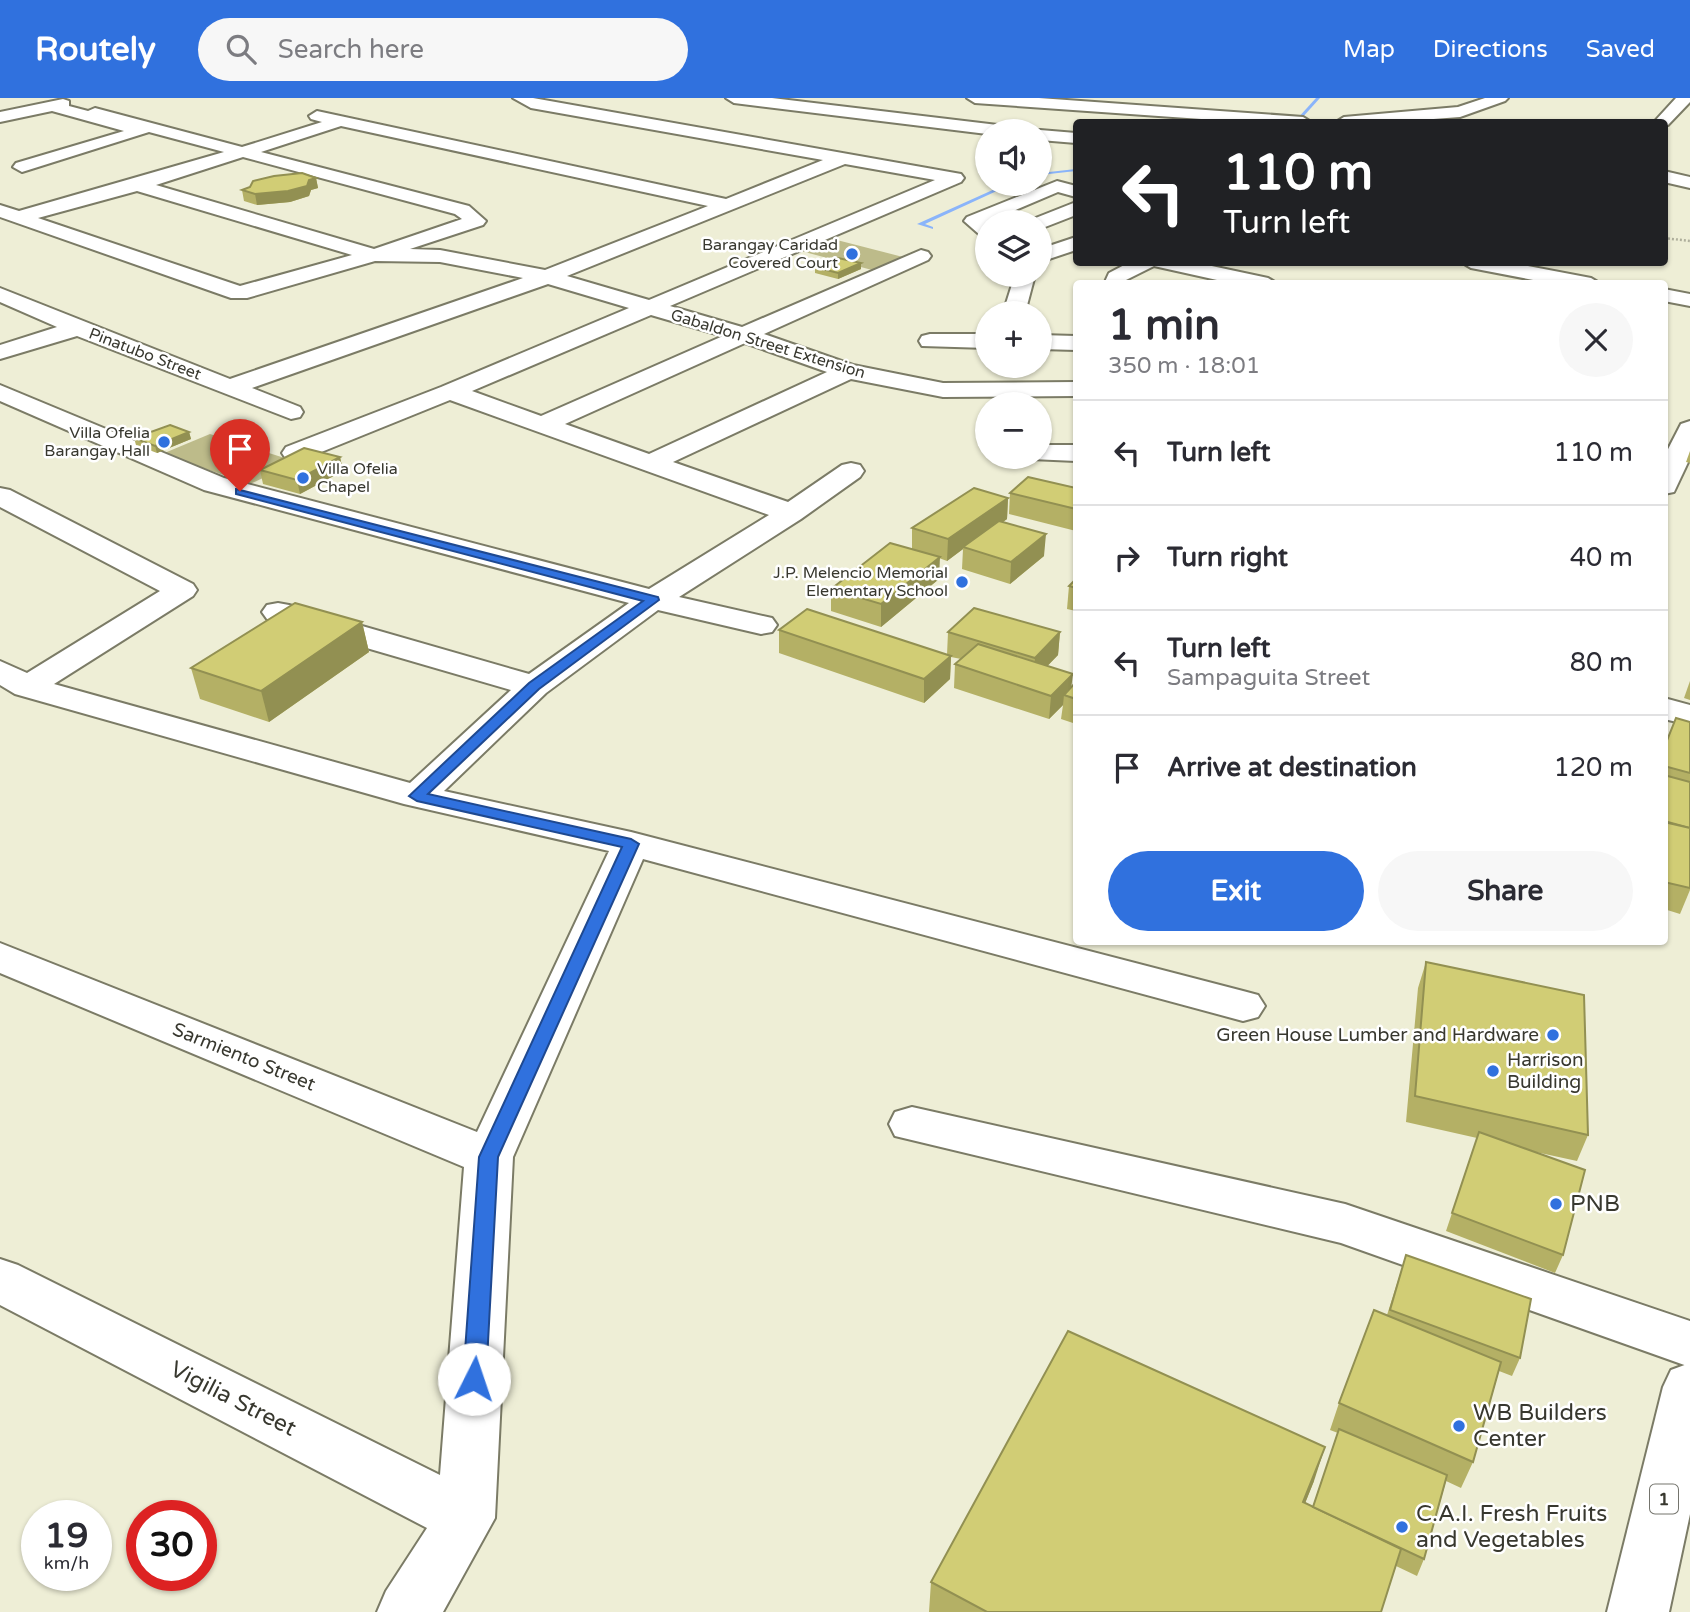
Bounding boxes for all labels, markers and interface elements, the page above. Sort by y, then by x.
search box [198,18,688,81]
text: Routely [35,30,156,69]
icon: search [222,30,260,68]
text: Search here [278,34,424,65]
text: Map [1343,35,1395,64]
text: Directions [1433,35,1548,64]
text: Saved [1586,35,1655,64]
map controls [975,119,1052,469]
button: sound [975,119,1052,196]
text: 110 m [1223,144,1373,203]
icon: left [1108,147,1199,238]
text: Turn left [1223,204,1350,242]
button: layers [975,210,1052,287]
place label: Barangay Caridad Covered Court [702,235,838,273]
marker: Barangay Caridad Covered Court [844,246,860,262]
text: 1 min [1108,300,1220,351]
button: + [975,301,1052,378]
button: close [1559,303,1633,377]
street label: Gabaldon Street Extension [668,305,868,383]
street label: Pinatubo Street [86,323,204,385]
text: 350 m · 18:01 [1108,352,1260,380]
button: − [975,392,1052,469]
pin [210,419,270,491]
place label: Villa Ofelia Barangay Hall [44,423,150,461]
icon: arrive [221,430,259,468]
marker: Villa Ofelia Barangay Hall [156,434,172,450]
icon: left [1108,434,1146,472]
text: Turn left [1167,437,1270,468]
text: 110 m [1553,437,1633,468]
place label: Villa Ofelia Chapel [317,459,398,497]
marker: Villa Ofelia Chapel [295,470,311,486]
icon: right [1108,539,1146,577]
text: Turn right [1167,542,1288,573]
text: 40 m [1570,542,1633,573]
place label: J.P. Melencio Memorial Elementary School [773,563,948,601]
marker: J.P. Melencio Memorial Elementary School [954,574,970,590]
text: Turn left [1167,633,1270,664]
icon: left [1108,644,1146,682]
text: 80 m [1570,647,1633,678]
text: Sampaguita Street [1167,664,1370,692]
icon: arrive [1108,749,1146,787]
text: Arrive at destination [1167,752,1417,783]
text: 120 m [1553,752,1633,783]
button: Exit [1108,851,1364,931]
button: Share [1378,851,1633,931]
street label: Sarmiento Street [169,1018,319,1096]
place label: Green House Lumber and Hardware [1216,1024,1539,1046]
marker: Green House Lumber and Hardware [1545,1027,1561,1043]
place label: Harrison Building [1507,1049,1584,1093]
marker: Harrison Building [1485,1063,1501,1079]
place label: PNB [1570,1190,1620,1218]
marker: PNB [1548,1196,1564,1212]
position arrow [437,1342,511,1416]
street label: Vigilia Street [165,1355,301,1443]
place label: WB Builders Center [1473,1399,1607,1453]
marker: WB Builders Center [1451,1418,1467,1434]
road number: 1 [1650,1484,1678,1514]
speed limit sign: 30 [126,1500,217,1591]
place label: C.A.I. Fresh Fruits and Vegetables [1416,1500,1607,1554]
text: 19 [45,1515,88,1557]
marker: C.A.I. Fresh Fruits and Vegetables [1394,1519,1410,1535]
text: km/h [44,1552,89,1574]

